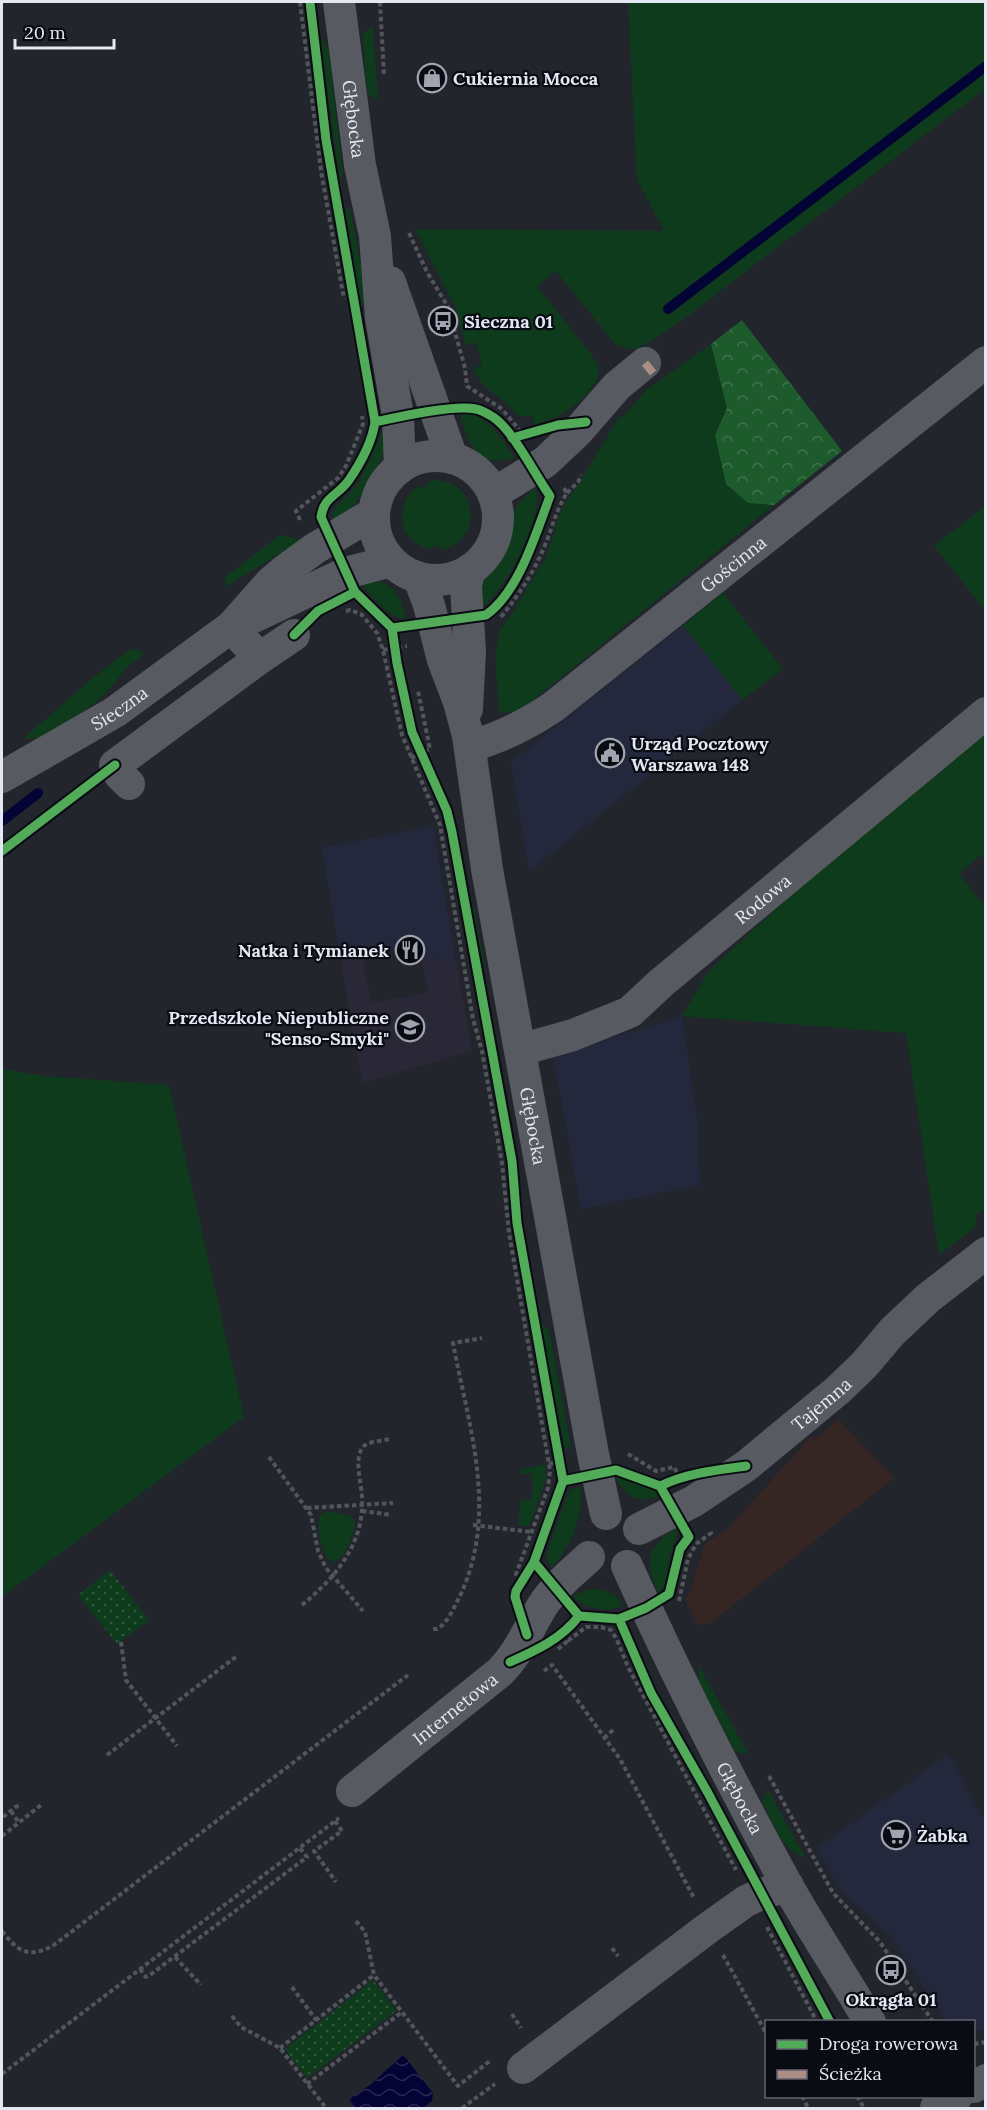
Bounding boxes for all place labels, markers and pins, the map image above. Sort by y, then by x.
shop icon: Cukiernia Mocca [416,62,448,94]
place label: Cukiernia Mocca [453,67,599,90]
bus stop icon: Sieczna 01 [427,305,459,337]
place label: Sieczna 01 [464,310,553,333]
place label: Urząd Pocztowy Warszawa 148 [631,732,769,776]
public building icon: Urząd Pocztowy Warszawa 148 [594,737,626,769]
restaurant icon: Natka i Tymianek [394,934,426,966]
place label: Natka i Tymianek [238,939,389,962]
place label: Przedszkole Niepubliczne "Senso-Smyki" [168,1006,389,1050]
school or university icon: Przedszkole Niepubliczne "Senso-Smyki" [394,1011,426,1043]
supermarket icon: Żabka [880,1819,912,1851]
place label: Żabka [917,1824,968,1847]
bus stop icon: Okrągła 01 [875,1954,907,1986]
place label: Okrągła 01 [845,1988,937,2011]

